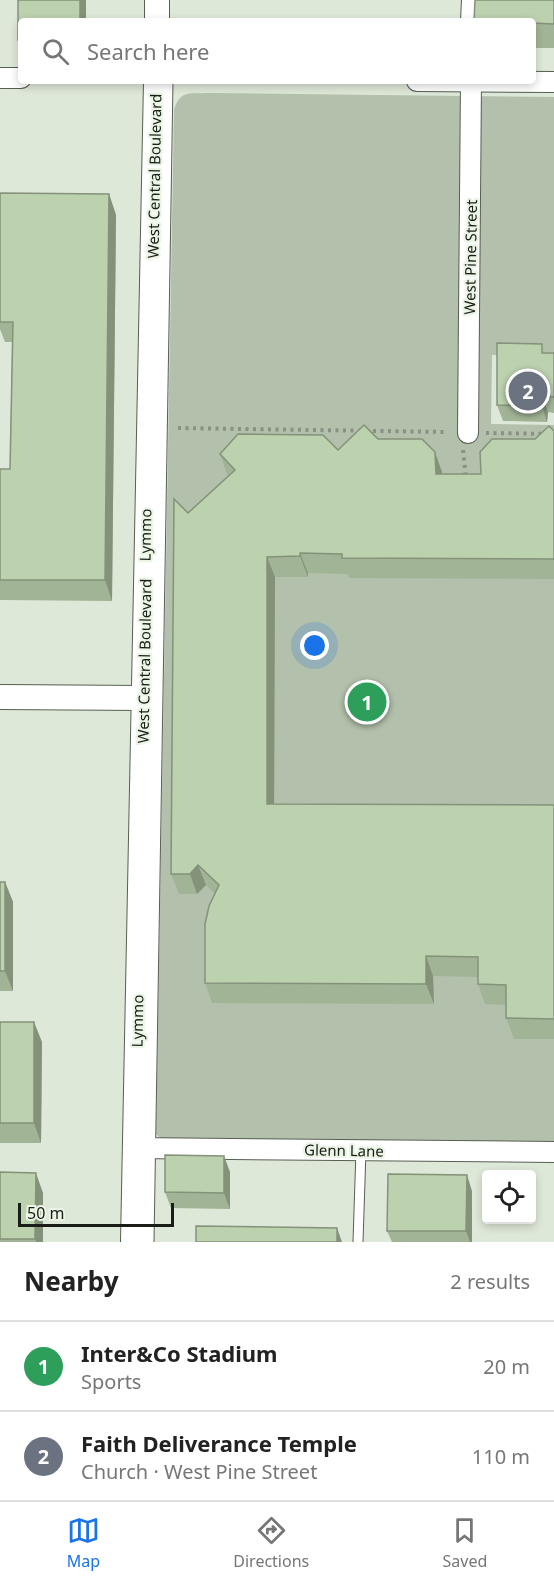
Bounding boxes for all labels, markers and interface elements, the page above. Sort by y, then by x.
search box [18,18,536,84]
icon: search [39,35,72,68]
text: Search here [87,36,209,66]
street label: West Central Boulevard [143,94,165,258]
street label: West Pine Street [459,199,481,315]
pin: 2 [508,368,548,414]
street label: Lymmo [135,509,155,561]
street label: West Central Boulevard [133,579,155,743]
your location [300,631,329,660]
pin: 1 [348,680,386,724]
street label: Lymmo [127,995,147,1047]
street label: Glenn Lane [304,1139,384,1161]
map controls [482,1170,536,1224]
button: locate [482,1170,536,1224]
scale bar [18,1200,174,1228]
text: 50 m [27,1202,64,1224]
text: Nearby [24,1263,119,1299]
text: 2 results [450,1268,530,1295]
text: Inter&Co Stadium [81,1338,278,1368]
text: 1 [38,1353,49,1380]
text: 20 m [483,1353,530,1380]
text: Sports [81,1368,141,1395]
text: Faith Deliverance Temple [81,1428,357,1458]
text: 2 [38,1443,49,1470]
text: 110 m [472,1443,530,1470]
text: Church · West Pine Street [81,1458,317,1485]
tab: Map [67,1514,100,1572]
tab: Directions [233,1514,309,1572]
tab: Saved [443,1514,487,1572]

